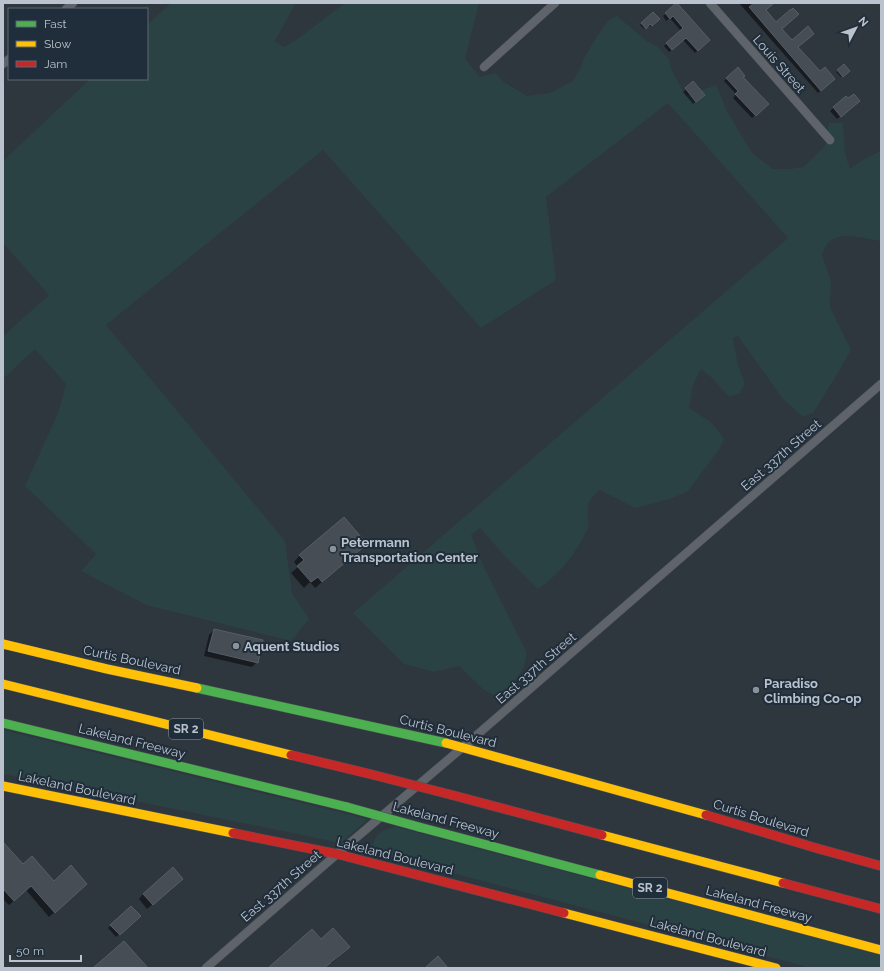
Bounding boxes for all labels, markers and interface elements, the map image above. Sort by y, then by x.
legend [8,8,148,80]
north arrow [836,8,876,48]
text: N [856,14,871,29]
text: Fast [44,17,67,31]
street label: Louis Street [750,32,808,96]
text: Slow [44,37,71,51]
text: Jam [44,57,67,71]
street label: East 337th Street [738,416,825,494]
place label: Petermann Transportation Center [341,535,478,565]
marker: Petermann Transportation Center [328,544,338,554]
street label: East 337th Street [493,629,580,707]
place label: Aquent Studios [244,639,340,654]
marker: Aquent Studios [231,641,241,651]
street label: Curtis Boulevard [82,642,182,678]
place label: Paradiso Climbing Co-op [764,676,862,706]
marker: Paradiso Climbing Co-op [751,685,761,695]
street label: Curtis Boulevard [398,712,498,750]
road number: SR 2 [169,719,203,739]
street label: Lakeland Freeway [77,720,187,762]
street label: Lakeland Boulevard [17,768,137,808]
street label: Curtis Boulevard [711,796,811,840]
street label: Lakeland Freeway [391,799,501,841]
street label: Lakeland Boulevard [335,834,455,878]
street label: East 337th Street [238,847,325,925]
road number: SR 2 [633,878,667,898]
street label: Lakeland Freeway [704,883,814,925]
street label: Lakeland Boulevard [648,914,768,960]
scale bar [10,937,81,963]
text: 50 m [16,944,44,958]

